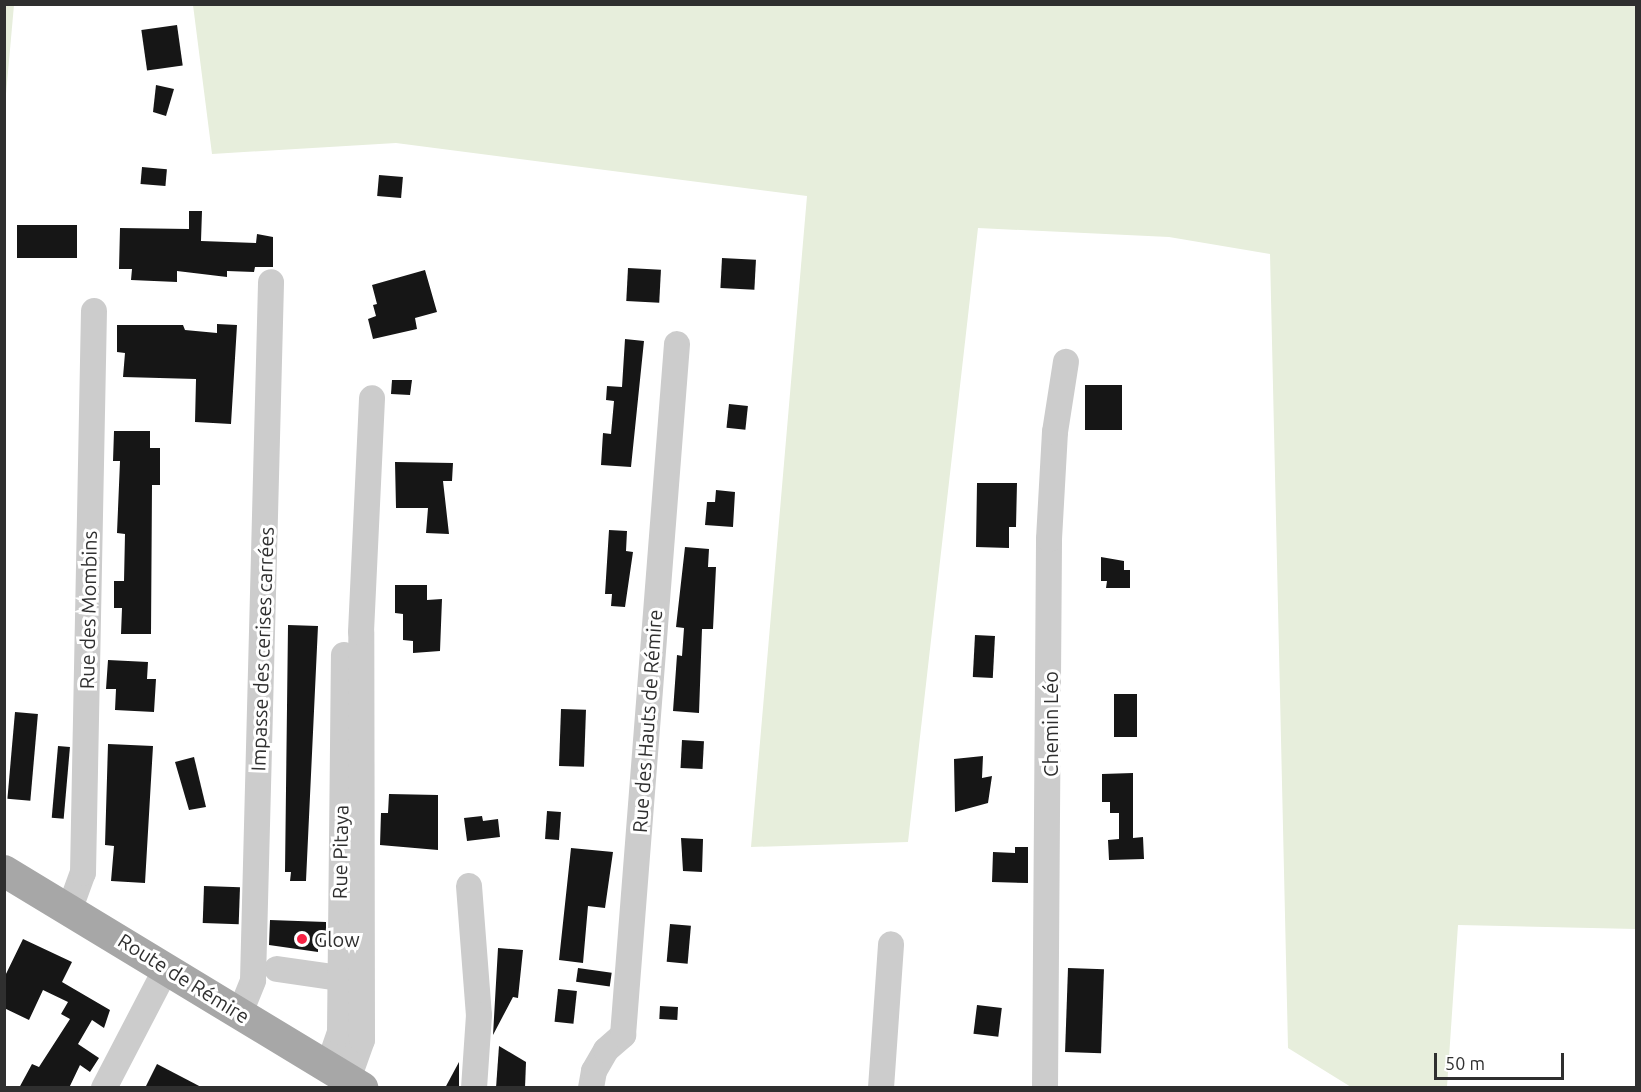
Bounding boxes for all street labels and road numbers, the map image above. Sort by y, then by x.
street label: Impasse des cerises carrées [246,526,278,772]
street label: Rue des Mombins [75,531,101,689]
street label: Rue des Hauts de Rémire [627,609,667,833]
street label: Chemin Léo [1038,671,1062,777]
street label: Rue Pitaya [327,805,353,899]
street label: Route de Rémire [114,928,254,1028]

